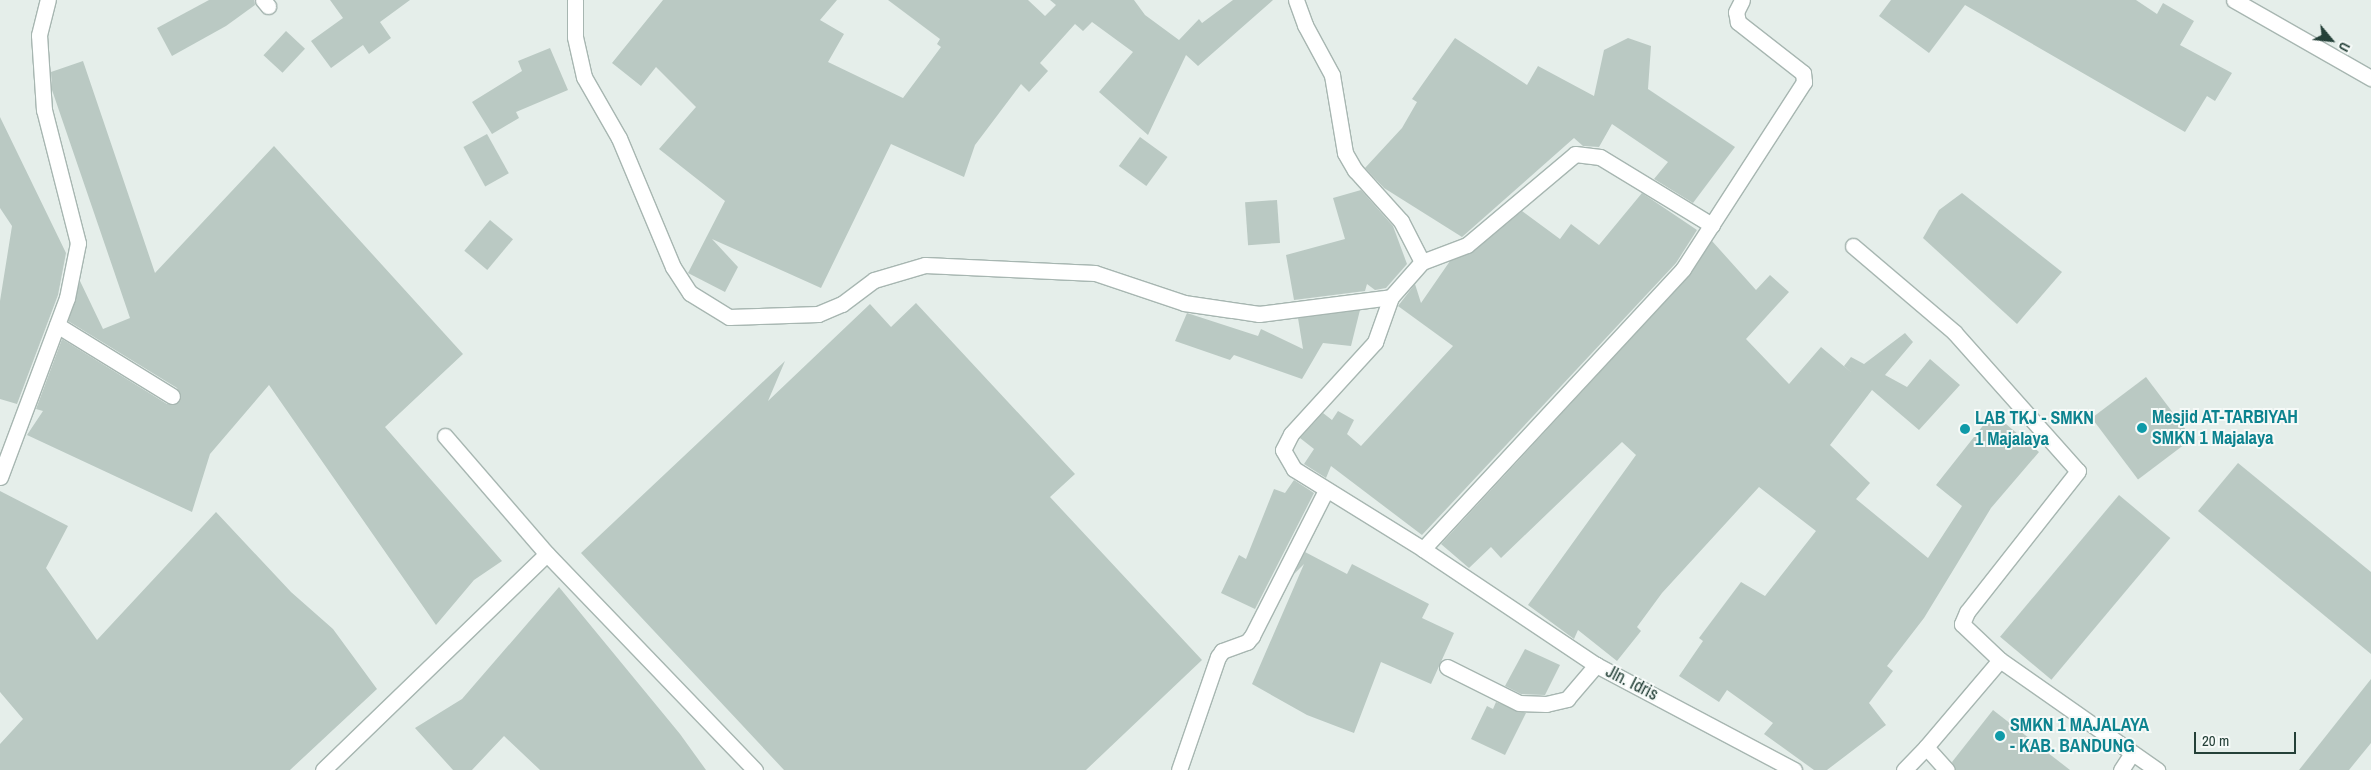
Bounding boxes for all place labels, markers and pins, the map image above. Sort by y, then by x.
place label: Mesjid AT-TARBIYAH SMKN 1 Majalaya [2152,407,2299,449]
place label: LAB TKJ - SMKN 1 Majalaya [1975,408,2094,450]
marker: Mesjid AT-TARBIYAH SMKN 1 Majalaya [2136,422,2148,434]
marker: LAB TKJ - SMKN 1 Majalaya [1959,423,1971,435]
place label: SMKN 1 MAJALAYA - KAB. BANDUNG [2010,715,2149,758]
marker: SMKN 1 MAJALAYA - KAB. BANDUNG [1994,730,2006,742]

